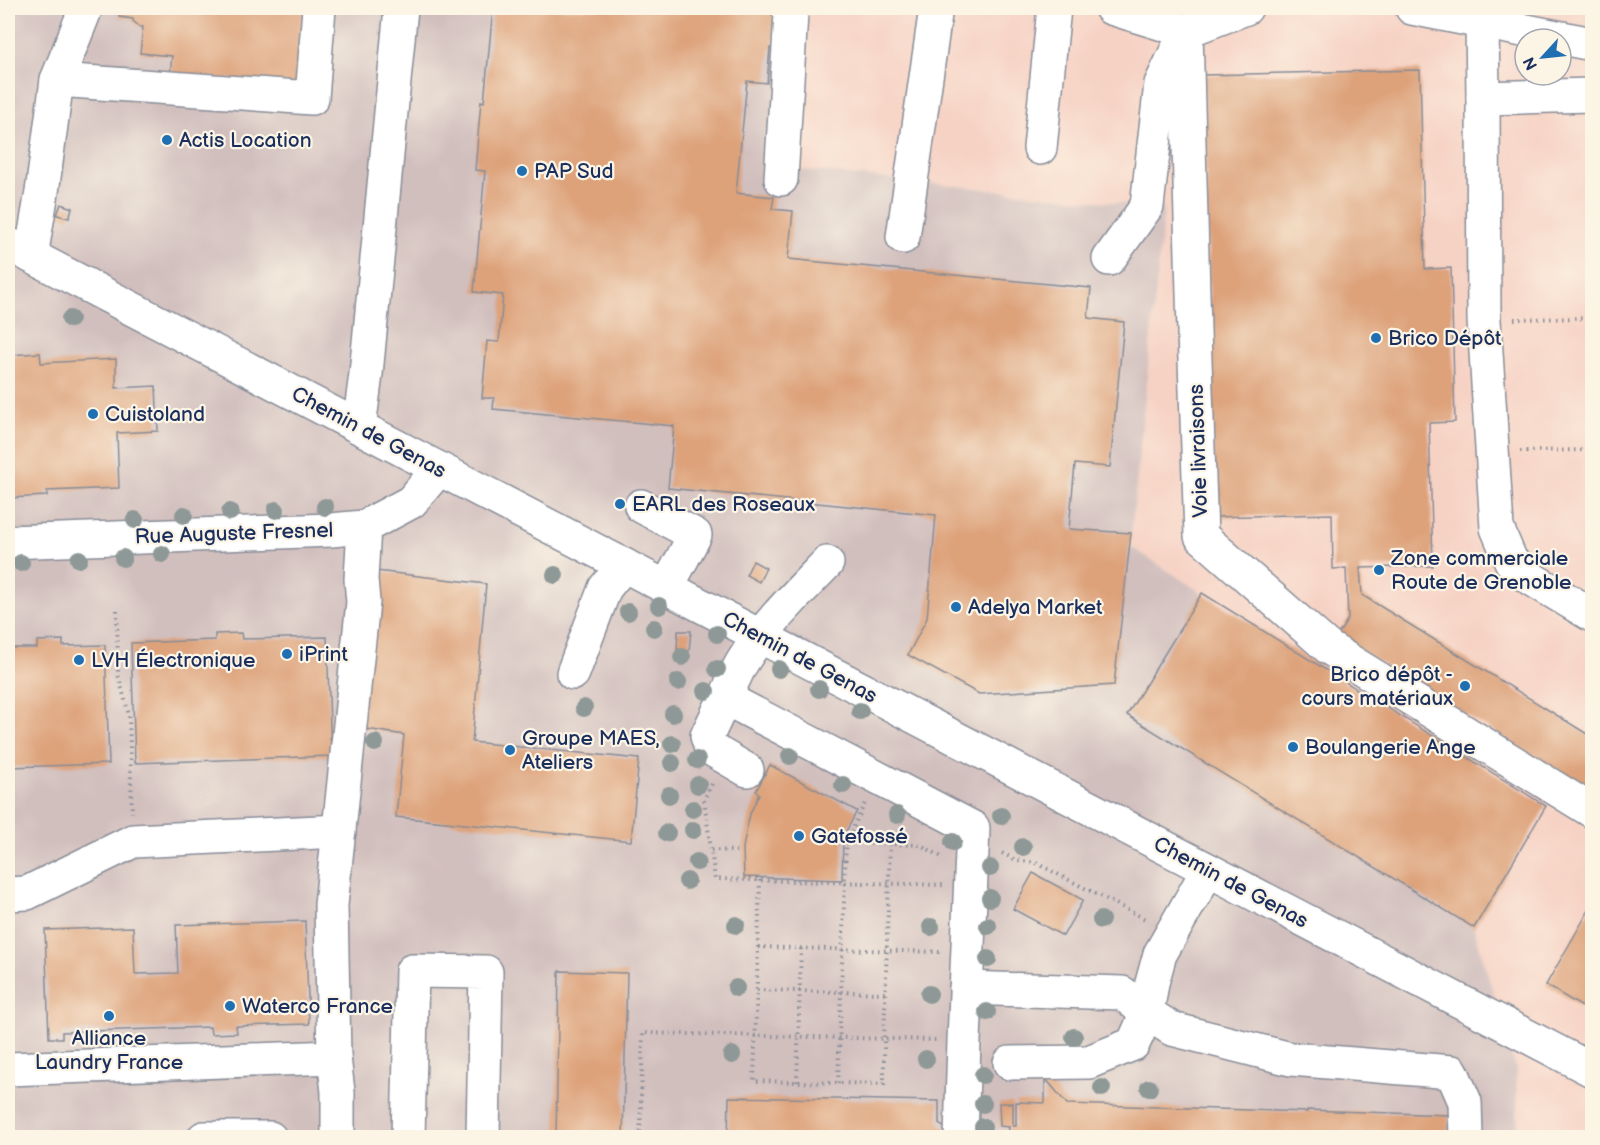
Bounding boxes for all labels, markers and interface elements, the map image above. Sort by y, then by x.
north arrow [1513,27,1573,87]
text: N [1520,53,1542,73]
place label: Actis Location [179,128,312,153]
marker: Actis Location [160,133,174,147]
place label: PAP Sud [534,159,614,184]
marker: PAP Sud [515,164,529,178]
place label: Brico Dépôt [1388,326,1502,351]
marker: Brico Dépôt [1369,331,1383,345]
street label: Chemin de Genas [287,381,450,484]
street label: Voie livraisons [1184,384,1213,518]
place label: Cuistoland [105,402,205,427]
marker: Cuistoland [86,407,100,421]
place label: EARL des Roseaux [632,492,815,517]
marker: EARL des Roseaux [613,497,627,511]
street label: Rue Auguste Fresnel [134,518,334,549]
place label: Zone commerciale Route de Grenoble [1390,546,1571,595]
marker: Zone commerciale Route de Grenoble [1372,563,1386,577]
place label: Adelya Market [968,595,1103,620]
marker: Adelya Market [949,600,963,614]
street label: Chemin de Genas [718,606,881,709]
place label: iPrint [299,642,348,667]
marker: iPrint [280,647,294,661]
place label: LVH Électronique [91,648,256,673]
marker: LVH Électronique [72,653,86,667]
place label: Brico dépôt - cours matériaux [1301,662,1453,711]
marker: Brico dépôt - cours matériaux [1458,679,1472,693]
place label: Groupe MAES, Ateliers [522,726,660,775]
place label: Boulangerie Ange [1305,735,1476,760]
marker: Boulangerie Ange [1286,740,1300,754]
marker: Groupe MAES, Ateliers [503,743,517,757]
place label: Gatefossé [811,824,908,849]
marker: Gatefossé [792,829,806,843]
street label: Chemin de Genas [1149,831,1312,934]
place label: Waterco France [242,994,393,1019]
marker: Waterco France [223,999,237,1013]
marker: Alliance Laundry France [102,1009,116,1023]
place label: Alliance Laundry France [35,1026,183,1075]

